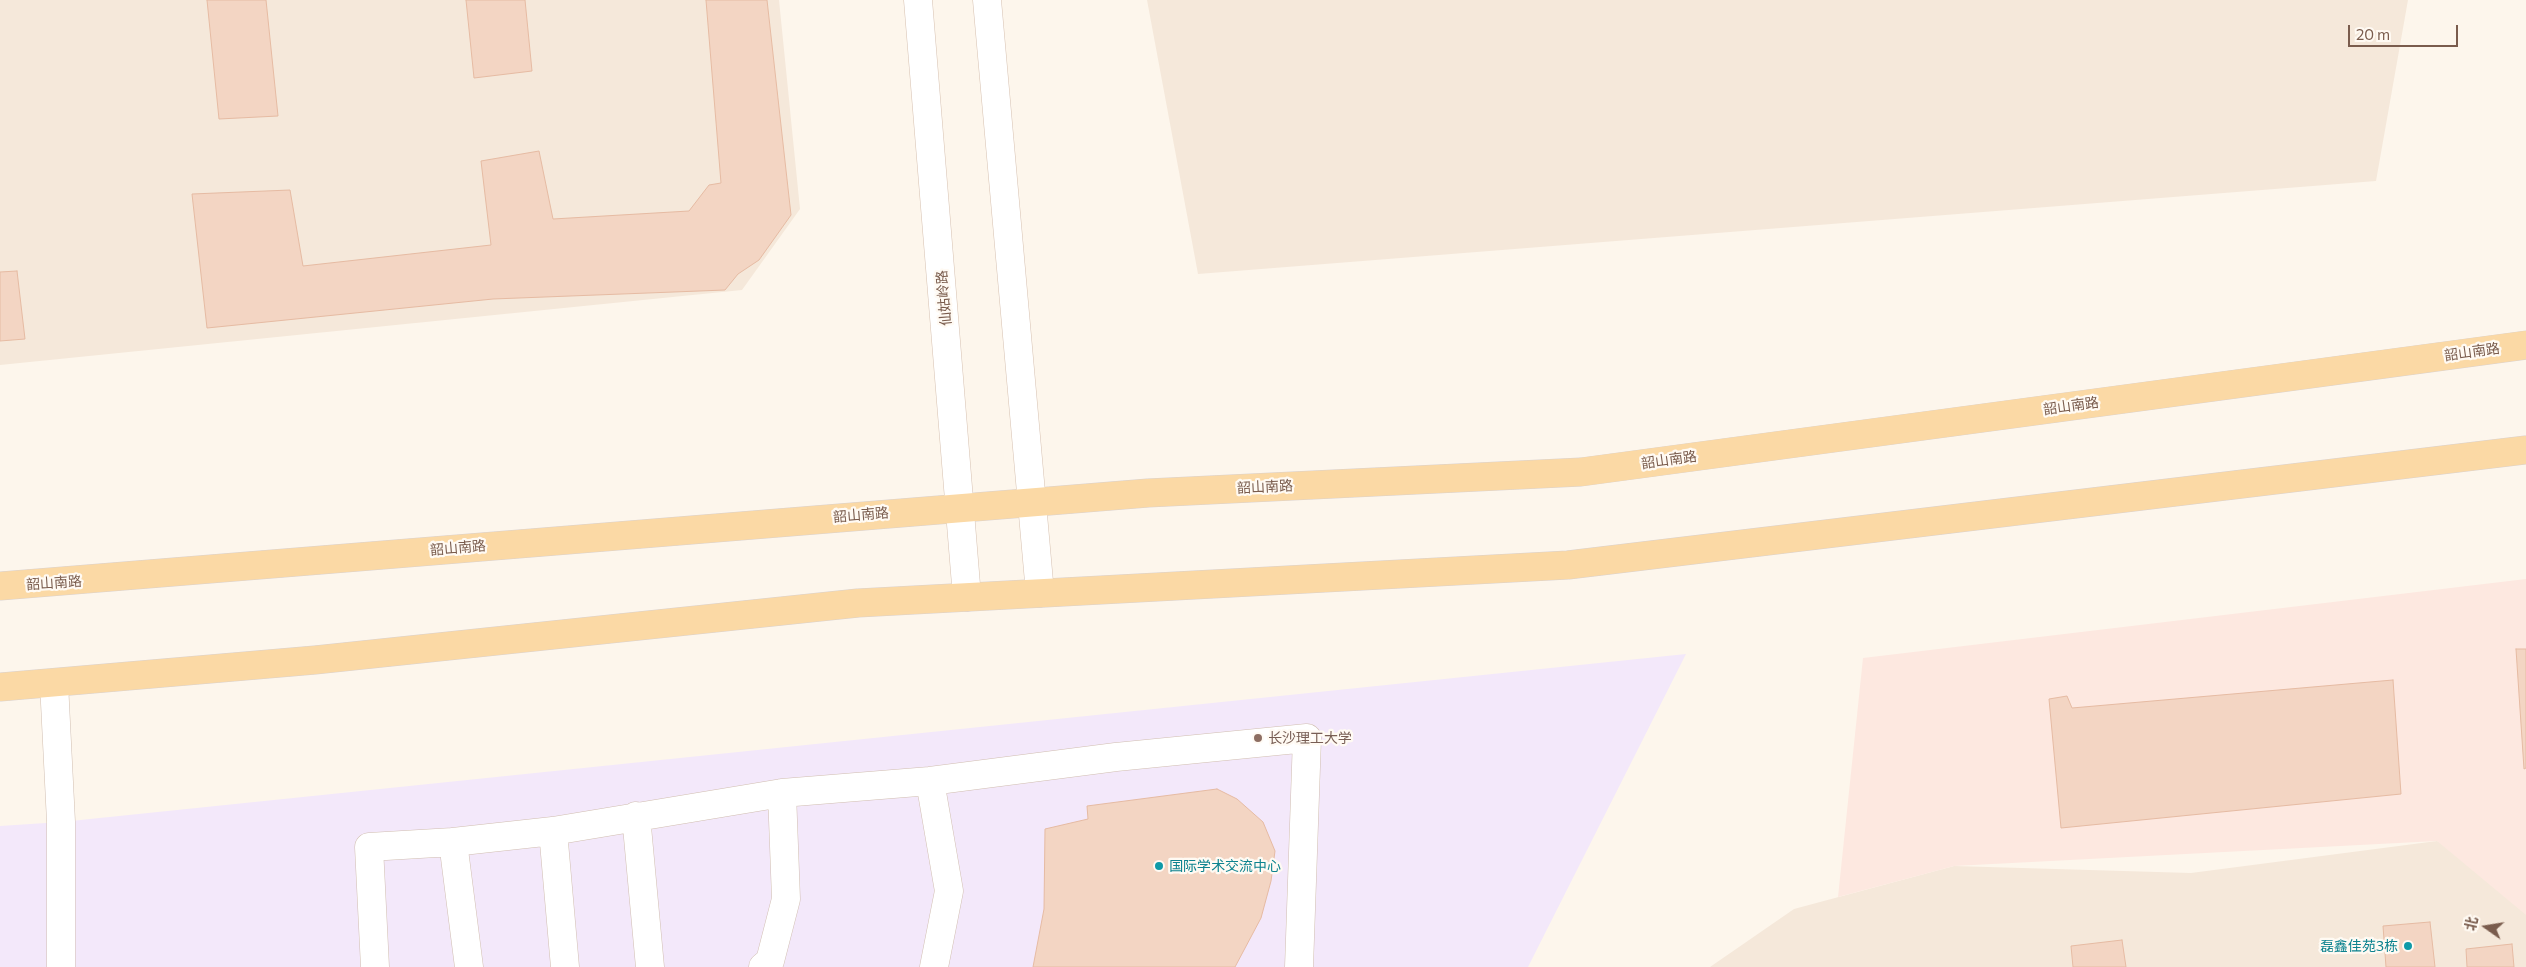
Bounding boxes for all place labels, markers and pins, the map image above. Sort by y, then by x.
place label: 长沙理工大学 [1268,730,1352,746]
marker: 长沙理工大学 [1252,732,1264,744]
place label: 国际学术交流中心 [1169,858,1281,874]
marker: 国际学术交流中心 [1153,860,1165,872]
place label: 磊鑫佳苑3栋 [2320,938,2398,954]
marker: 磊鑫佳苑3栋 [2402,940,2414,952]

